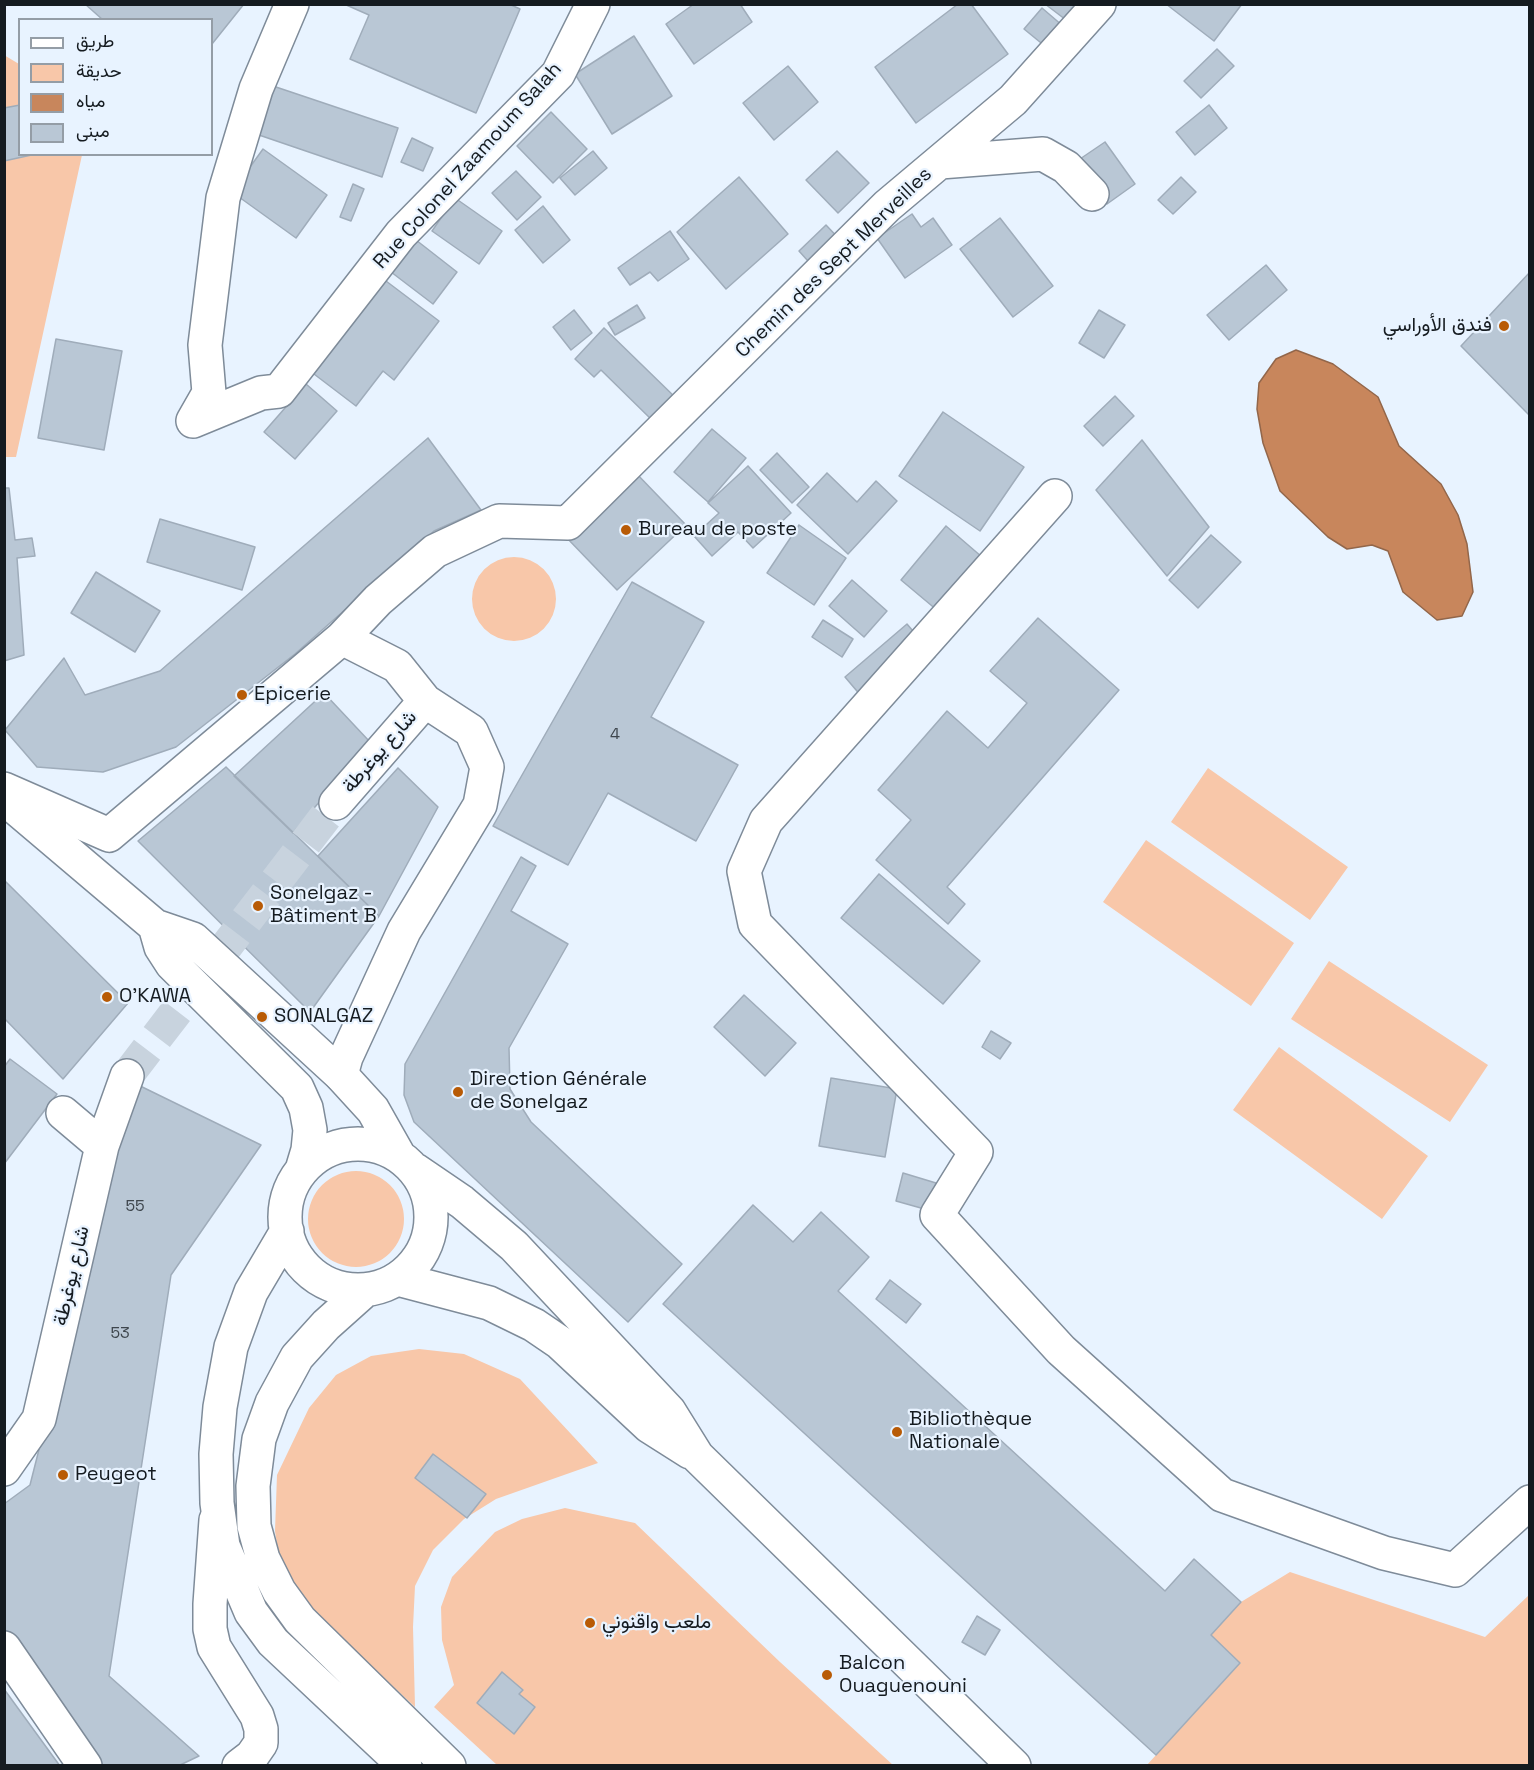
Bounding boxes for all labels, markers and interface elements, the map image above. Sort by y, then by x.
legend [18,18,213,156]
text: طريق [76,29,114,52]
street label: Rue Colonel Zaamoum Salah [369,58,567,274]
text: حديقة [76,59,122,82]
text: مياه [76,89,105,112]
text: مبنى [76,119,110,142]
street label: Chemin des Sept Merveilles [731,163,937,363]
place label: فندق الأوراسي [1383,314,1492,338]
marker: فندق الأوراسي [1497,319,1511,333]
place label: Bureau de poste [638,518,797,542]
marker: Bureau de poste [619,523,633,537]
place label: Epicerie [254,683,331,707]
marker: Epicerie [235,688,249,702]
street label: شارع يوغرطة [338,706,422,798]
house number: 4 [610,725,620,745]
place label: Sonelgaz - Bâtiment B [270,882,377,929]
marker: Sonelgaz - Bâtiment B [251,899,265,913]
place label: O'KAWA [119,985,191,1009]
marker: O'KAWA [100,990,114,1004]
place label: SONALGAZ [274,1005,373,1029]
marker: SONALGAZ [255,1010,269,1024]
place label: Direction Générale de Sonelgaz [470,1068,647,1115]
marker: Direction Générale de Sonelgaz [451,1085,465,1099]
house number: 55 [125,1197,145,1217]
street label: شارع يوغرطة [49,1224,95,1328]
house number: 53 [110,1324,130,1344]
place label: Bibliothèque Nationale [909,1408,1032,1455]
marker: Bibliothèque Nationale [890,1425,904,1439]
place label: Peugeot [75,1463,157,1487]
marker: Peugeot [56,1468,70,1482]
place label: ملعب واقنوني [602,1611,711,1635]
marker: ملعب واقنوني [583,1616,597,1630]
place label: Balcon Ouaguenouni [839,1652,967,1699]
marker: Balcon Ouaguenouni [820,1668,834,1682]

